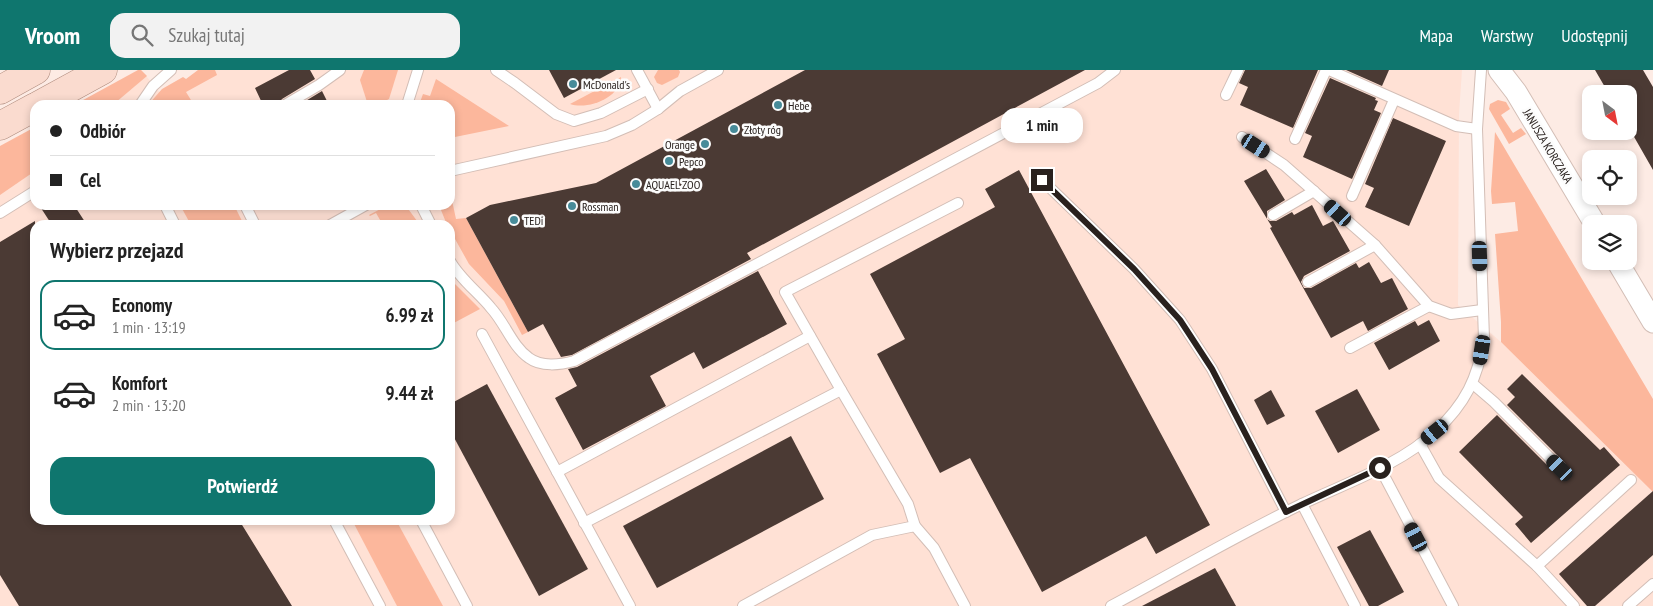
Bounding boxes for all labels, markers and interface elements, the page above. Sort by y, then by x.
search box [110,13,460,58]
text: Vroom [25,20,80,51]
icon: search [128,21,156,49]
text: Szukaj tutaj [168,23,245,47]
text: Mapa [1419,24,1453,47]
text: Warstwy [1481,24,1533,47]
text: Udostępnij [1561,24,1628,47]
place label: McDonald's [583,77,630,92]
marker: McDonald's [567,78,579,90]
north arrow [1582,85,1638,140]
map controls [1582,85,1637,270]
place label: Hebe [788,98,810,113]
marker: Hebe [772,99,784,111]
street label: JANUSZA KORCZAKA [1519,105,1576,186]
callout: 1 min [1001,108,1083,142]
text: 1 min [1026,115,1058,135]
text: Odbiór [80,119,126,143]
place label: Złoty róg [744,122,781,137]
marker: Złoty róg [728,123,740,135]
car [1239,132,1272,160]
place label: Orange [665,137,695,152]
marker: Orange [699,138,711,150]
button: locate [1582,150,1637,205]
place label: Pepco [679,154,704,169]
marker: Pepco [663,155,675,167]
text: Cel [80,168,101,192]
route end [1031,169,1053,191]
place label: AQUAEL ZOO [646,177,701,192]
marker: AQUAEL ZOO [630,178,642,190]
car [1321,197,1354,229]
place label: Rossman [582,199,618,214]
marker: Rossman [566,200,578,212]
place label: TEDi [524,213,543,228]
marker: TEDi [508,214,520,226]
button: layers [1582,215,1637,270]
text: Wybierz przejazd [50,236,184,264]
car [1471,241,1488,271]
icon: car [52,293,97,338]
text: Economy [112,293,172,317]
text: 6.99 zł [386,303,433,327]
text: 1 min · 13:19 [112,317,186,337]
car [1472,334,1491,366]
icon: car [52,371,97,416]
text: Komfort [112,371,167,395]
text: 9.44 zł [386,381,433,405]
text: 2 min · 13:20 [112,395,186,415]
car [1418,417,1451,447]
car [1544,452,1575,484]
button: Potwierdź [50,457,435,515]
route start [1369,457,1391,479]
car [1402,520,1429,554]

